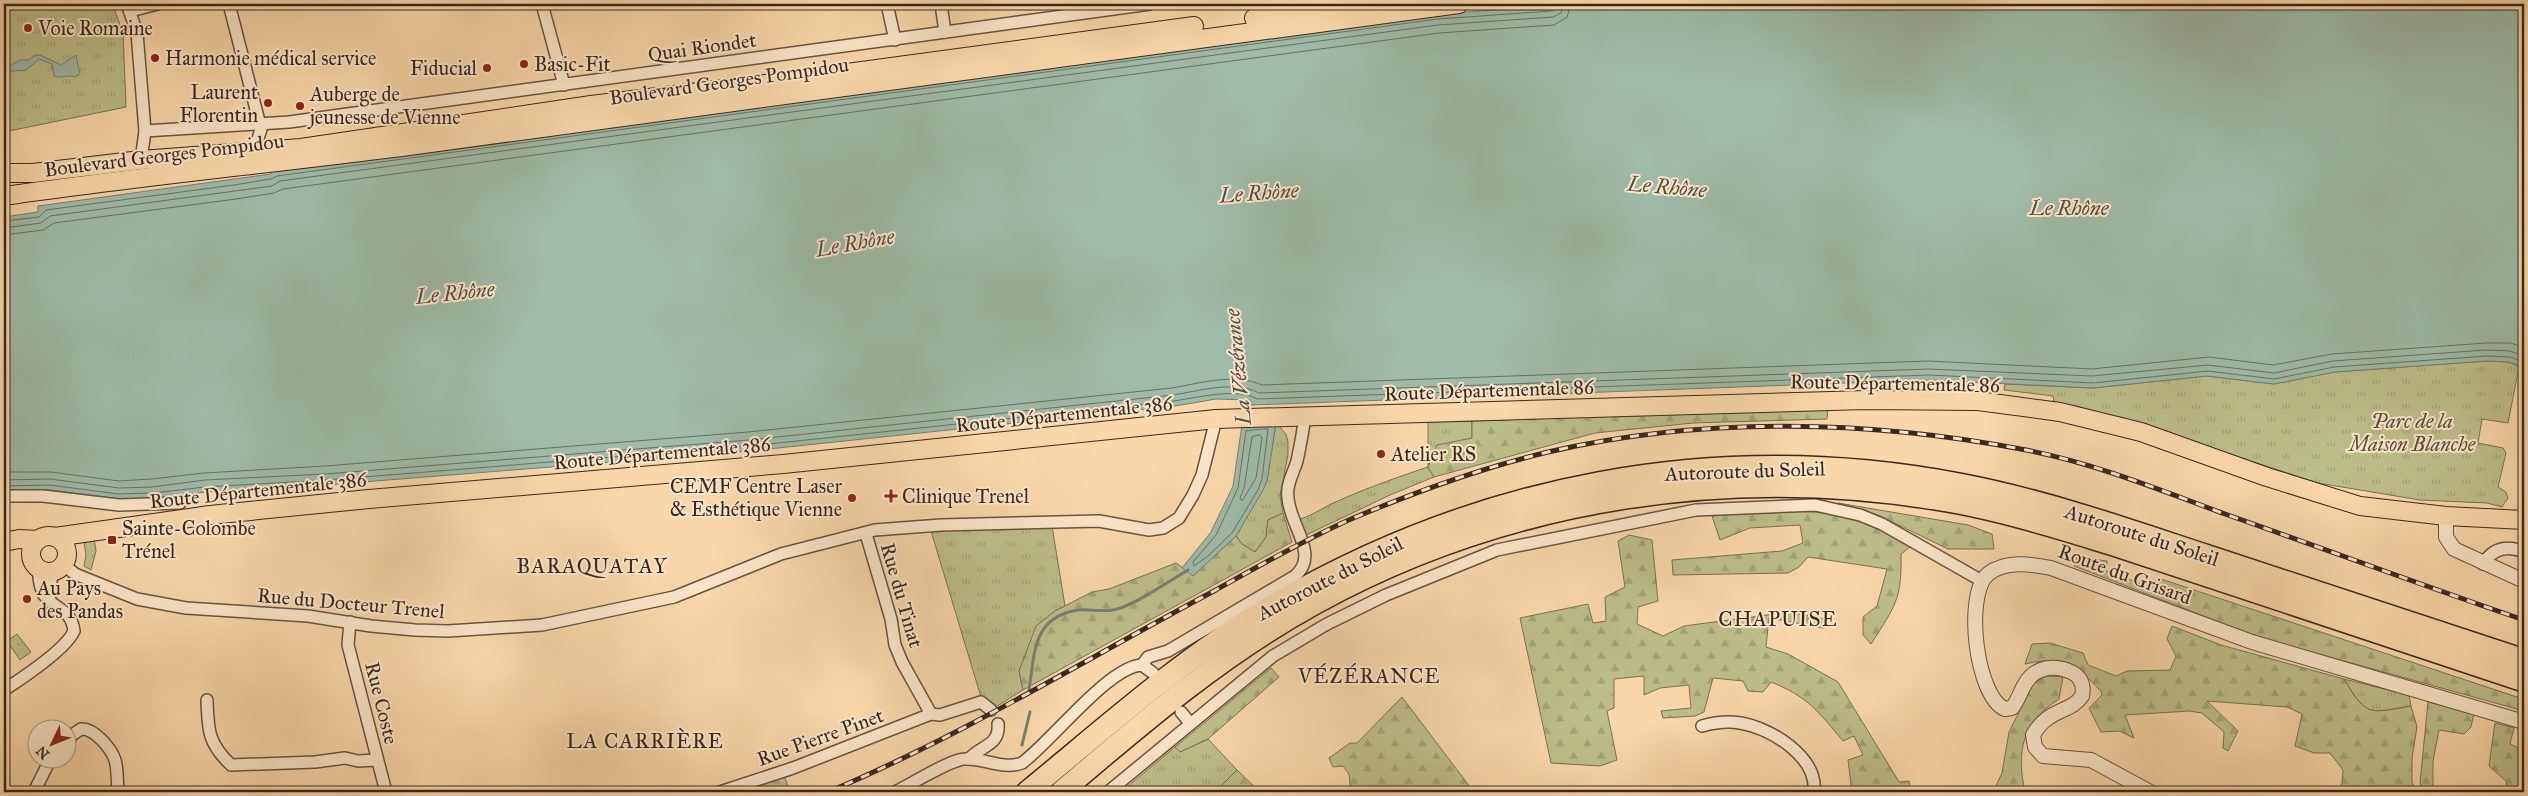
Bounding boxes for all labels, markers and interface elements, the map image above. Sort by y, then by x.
place label: Voie Romaine [37,16,153,40]
marker: Voie Romaine [22,22,34,34]
street label: Quai Riondet [646,28,758,66]
place label: Harmonie médical service [165,46,376,70]
marker: Harmonie médical service [149,52,161,64]
place label: Basic-Fit [534,52,611,76]
street label: Boulevard Georges Pompidou [608,52,851,111]
place label: Fiducial [410,56,478,80]
marker: Basic-Fit [518,58,530,70]
marker: Fiducial [481,62,493,74]
place label: Laurent Florentin [180,80,258,127]
place label: Auberge de jeunesse de Vienne [307,82,461,129]
marker: Laurent Florentin [262,97,274,109]
marker: Auberge de jeunesse de Vienne [294,100,306,112]
street label: Boulevard Georges Pompidou [43,128,286,183]
water label: Le Rhône [1626,171,1709,203]
water label: Le Rhône [1218,177,1300,209]
water label: Le Rhône [2029,195,2110,221]
water label: Le Rhône [813,223,897,263]
water label: Le Rhône [413,276,497,310]
water label: La Vézérance [1219,306,1257,427]
street label: Route Départementale 86 [1790,369,2001,397]
street label: Route Départementale 86 [1384,374,1595,406]
street label: Route Départementale 386 [954,391,1174,437]
park label: Parc de la Maison Blanche [2347,409,2476,456]
street label: Route Départementale 386 [552,431,772,474]
place label: Atelier RS [1390,442,1476,466]
marker: Atelier RS [1375,448,1387,460]
street label: Autoroute du Soleil [1663,456,1826,486]
street label: Route Départementale 386 [148,467,368,513]
place label: CEMF Centre Laser & Esthétique Vienne [670,474,842,522]
place label: Clinique Trenel [902,484,1030,509]
marker: Clinique Trenel [884,489,898,503]
marker: CEMF Centre Laser & Esthétique Vienne [846,492,858,504]
street label: Autoroute du Soleil [2061,498,2223,571]
place label: Sainte-Colombe Trénel [122,516,256,563]
street label: Autoroute du Soleil [1252,531,1407,626]
marker: Sainte-Colombe Trénel [106,534,118,546]
street label: Route du Grisard [2055,539,2195,609]
street label: Rue du Tinat [876,540,928,650]
district label: BARAQUATAY [516,553,668,579]
place label: Au Pays des Pandas [36,576,123,623]
street label: Rue du Docteur Trenel [256,583,446,623]
marker: Au Pays des Pandas [21,593,33,605]
district label: CHAPUISE [1718,606,1838,632]
street label: Rue Coste [360,659,404,747]
district label: VÉZÉRANCE [1297,662,1440,689]
street label: Rue Pierre Pinet [753,703,887,771]
north arrow [28,718,78,768]
district label: LA CARRIÈRE [566,727,724,754]
text: N [33,742,53,763]

